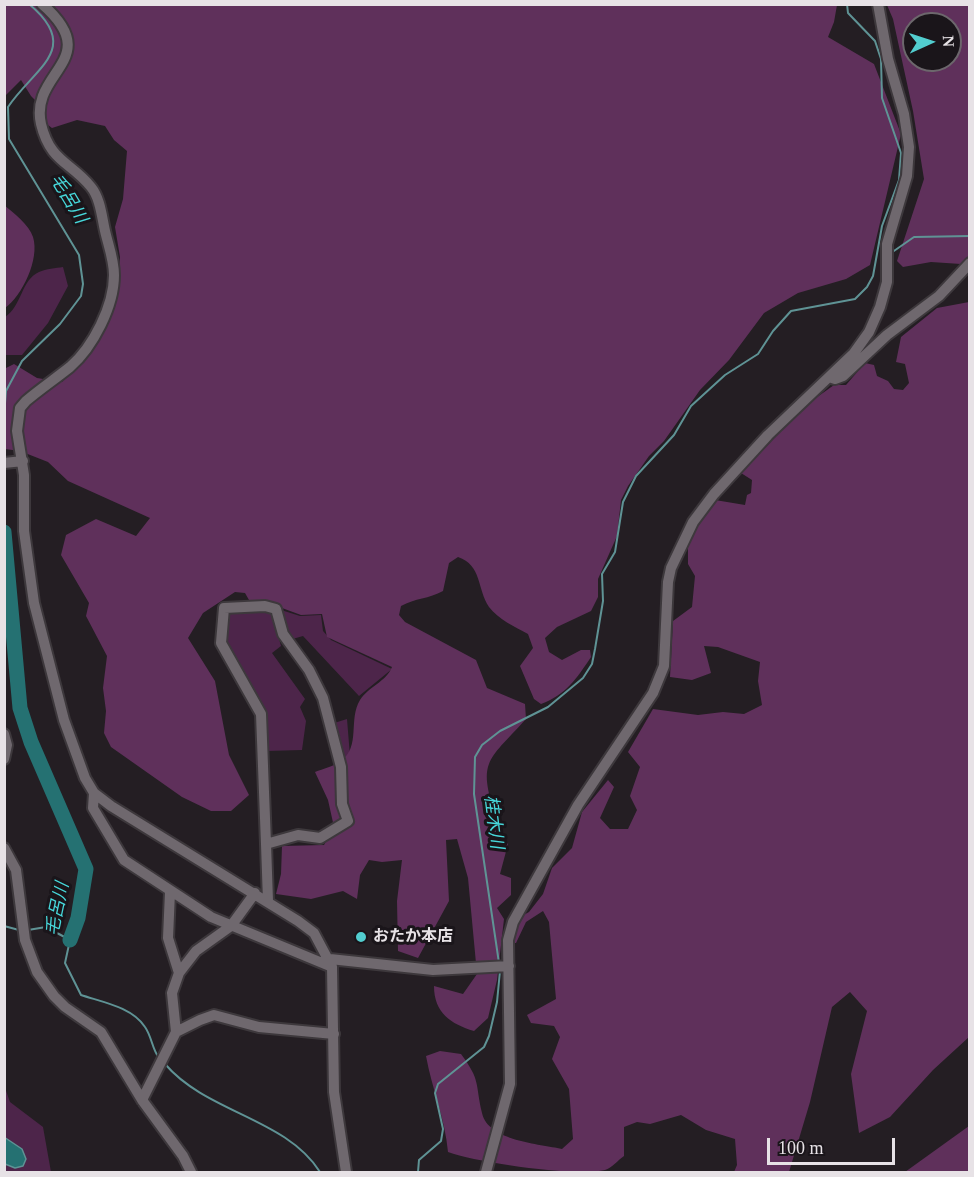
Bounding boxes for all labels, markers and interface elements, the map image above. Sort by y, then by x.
north arrow [902,12,962,72]
text: N [940,35,957,47]
water label: 毛呂川 [45,170,91,228]
water label: 桂木川 [479,794,507,850]
water label: 毛呂川 [42,880,74,938]
place label: おたか本店 [373,927,453,947]
marker: おたか本店 [354,930,368,944]
scale bar [770,1126,898,1164]
text: 100 m [778,1138,824,1158]

